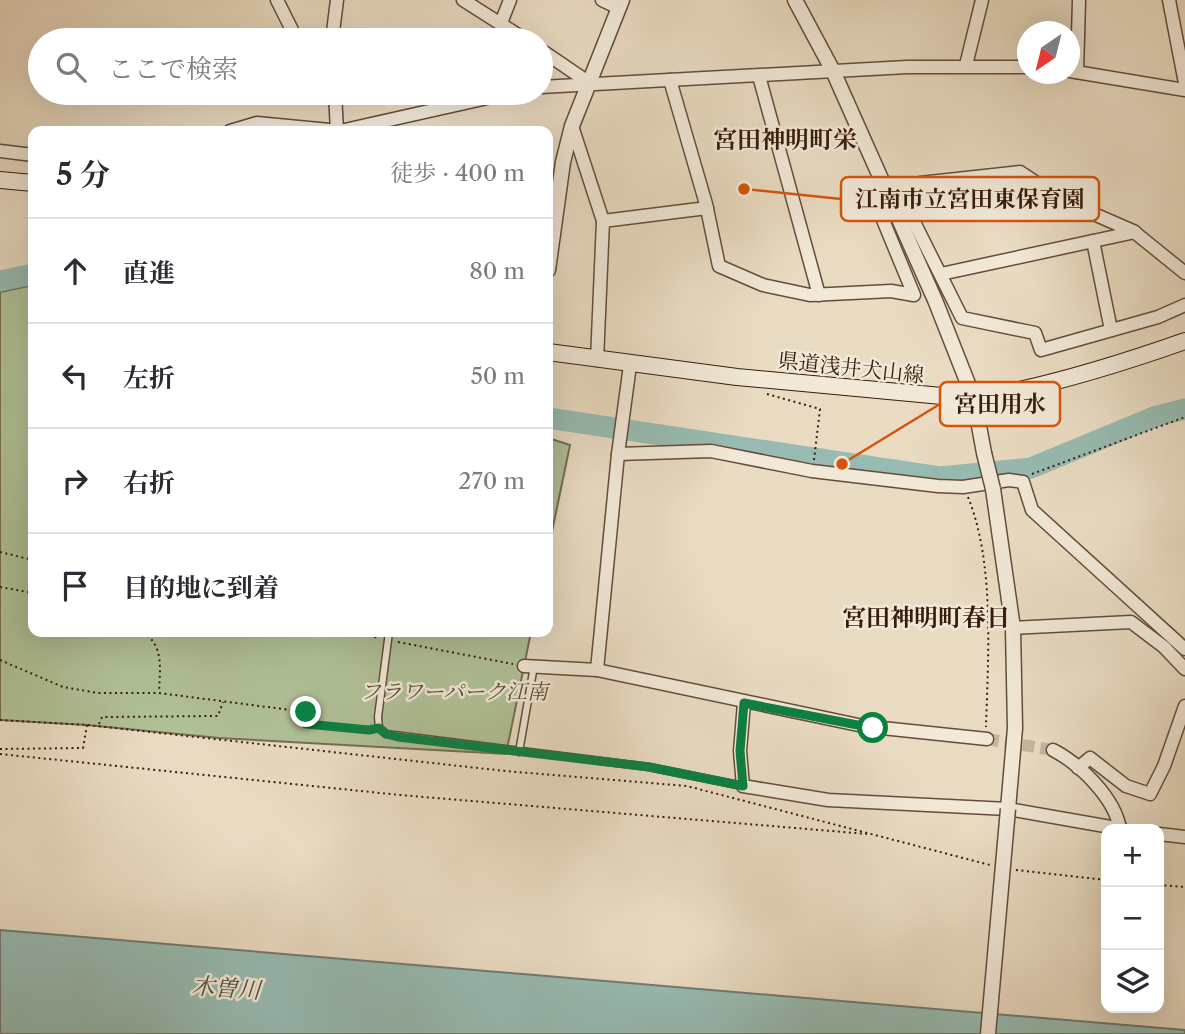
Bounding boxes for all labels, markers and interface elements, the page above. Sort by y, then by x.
north arrow [1017,21,1080,84]
search box [28,28,553,105]
icon: search [52,48,90,86]
text: ここで検索 [108,53,238,85]
district label: 宮田神明町栄 [713,125,857,154]
text: 5 分 [56,156,110,193]
text: 徒歩 · 400 m [390,159,525,187]
callout: 江南市立宮田東保育園 [841,177,1099,221]
text: 江南市立宮田東保育園 [855,185,1085,213]
icon: ahead [56,252,94,290]
text: 直進 [123,257,175,289]
text: 80 m [469,257,525,285]
street label: 県道浅井犬山線 [777,347,925,388]
icon: left [56,357,94,395]
text: 左折 [123,362,175,394]
text: 50 m [470,362,525,390]
callout: 宮田用水 [940,382,1060,426]
text: 宮田用水 [954,390,1046,418]
icon: right [56,462,94,500]
text: 右折 [123,467,175,499]
text: 270 m [458,467,525,495]
icon: arrive [56,567,94,605]
text: 目的地に到着 [123,572,279,604]
district label: 宮田神明町春日 [842,603,1010,632]
park label: フラワーパーク江南 [360,679,551,704]
route end [290,696,321,727]
route start [857,712,888,743]
map controls [1101,824,1164,1013]
button: + [1101,824,1164,887]
button: − [1101,887,1164,950]
button: layers [1101,950,1164,1013]
water label: 木曽川 [191,972,264,1005]

